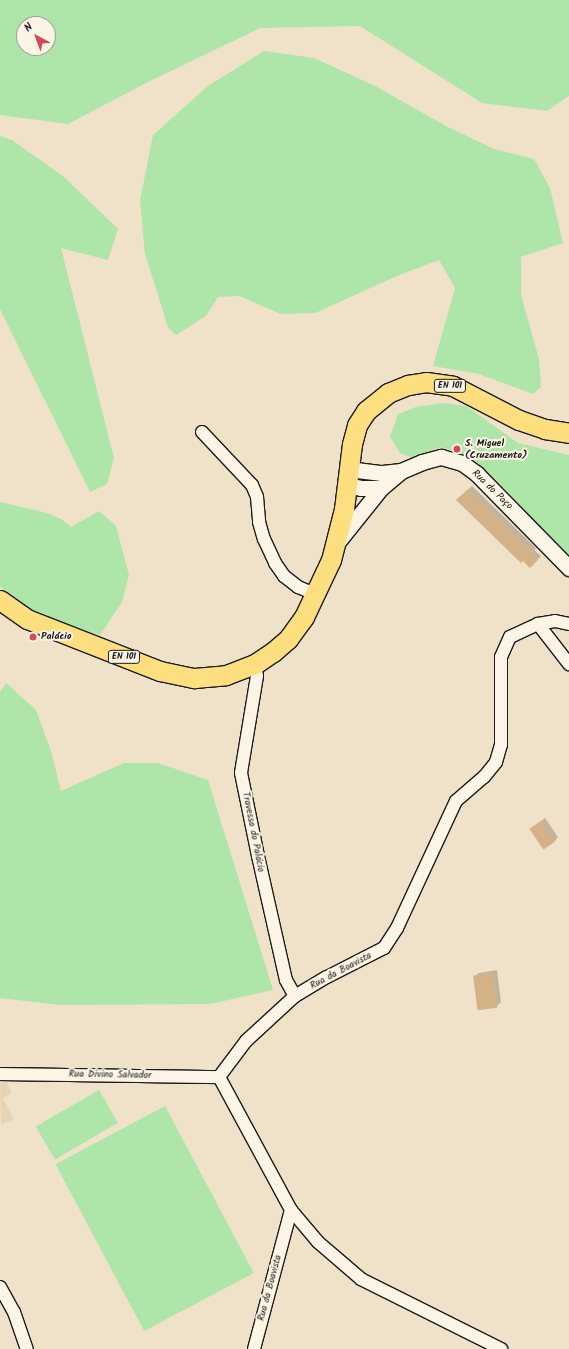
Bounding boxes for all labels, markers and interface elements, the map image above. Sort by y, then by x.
north arrow [16,16,56,56]
text: N [20,19,37,37]
road number: EN 101 [433,379,467,393]
place label: S. Miguel (Cruzamento) [465,437,527,460]
marker: S. Miguel (Cruzamento) [452,444,462,454]
street label: Rua do Paço [469,468,515,512]
place label: Palácio [41,631,71,643]
marker: Palácio [28,632,38,642]
road number: EN 101 [107,650,141,664]
street label: Travessa do Palácio [239,791,267,873]
street label: Rua da Boavista [308,950,374,992]
street label: Rua Divino Salvador [68,1068,152,1082]
street label: Rua da Boavista [255,1254,285,1322]

